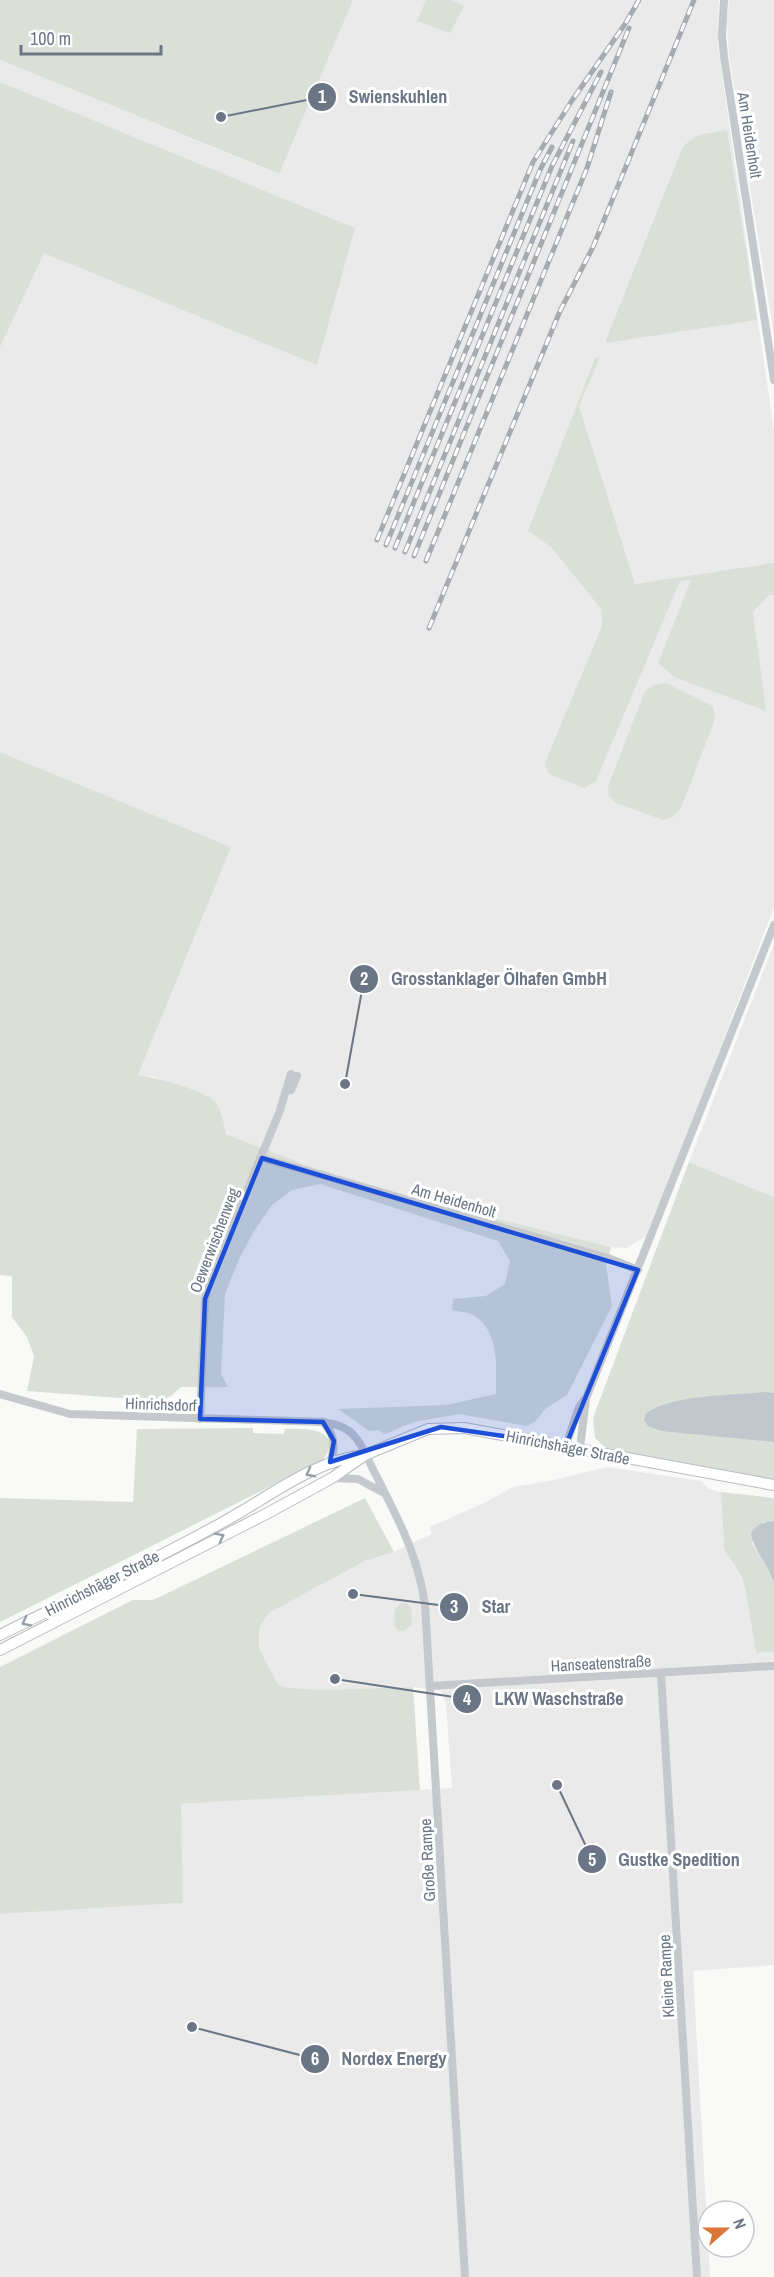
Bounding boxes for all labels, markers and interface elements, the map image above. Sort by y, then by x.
scale bar [21,18,160,56]
text: 100 m [30,26,71,51]
callout: Swienskuhlen [307,79,459,115]
text: 1 [318,84,327,109]
text: Swienskuhlen [349,84,447,109]
street label: Am Heidenholt [732,89,768,180]
callout: Grosstanklager Ölhafen GmbH [349,961,619,997]
text: 2 [360,966,368,991]
text: Grosstanklager Ölhafen GmbH [391,966,607,991]
street label: Am Heidenholt [408,1177,499,1223]
street label: Oewerwischenweg [184,1184,244,1296]
street label: Hinrichsdorf [125,1392,197,1416]
street label: Hinrichshäger Straße [504,1424,632,1470]
one-way arrow [306,1466,317,1477]
one-way arrow [214,1533,225,1545]
street label: Hinrichshäger Straße [41,1545,163,1621]
callout: Star [439,1589,522,1625]
text: 3 [450,1594,458,1619]
text: Star [482,1594,511,1619]
one-way arrow [22,1615,32,1626]
street label: Hanseatenstraße [550,1649,652,1677]
callout: LKW Waschstraße [452,1681,635,1717]
text: 4 [463,1686,472,1711]
text: LKW Waschstraße [494,1686,624,1711]
street label: Große Rampe [414,1818,440,1902]
callout: Gustke Spedition [577,1841,752,1877]
text: 5 [588,1847,596,1872]
text: Gustke Spedition [618,1847,740,1872]
street label: Kleine Rampe [653,1934,679,2018]
callout: Nordex Energy [300,2041,459,2077]
text: 6 [311,2046,319,2071]
text: Nordex Energy [342,2046,447,2071]
north arrow [696,2199,756,2259]
text: N [728,2215,752,2232]

